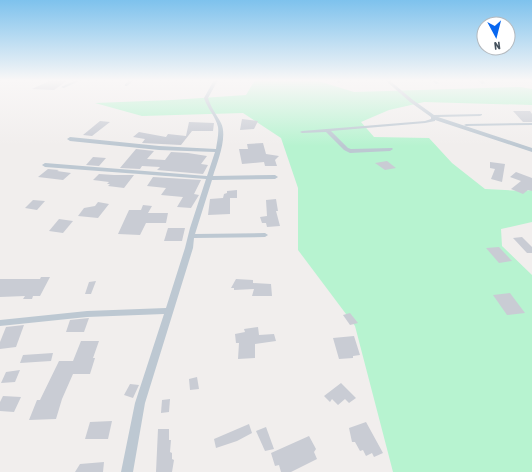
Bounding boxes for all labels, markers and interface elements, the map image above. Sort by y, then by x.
north arrow [476,16,516,56]
text: N [493,40,501,52]

